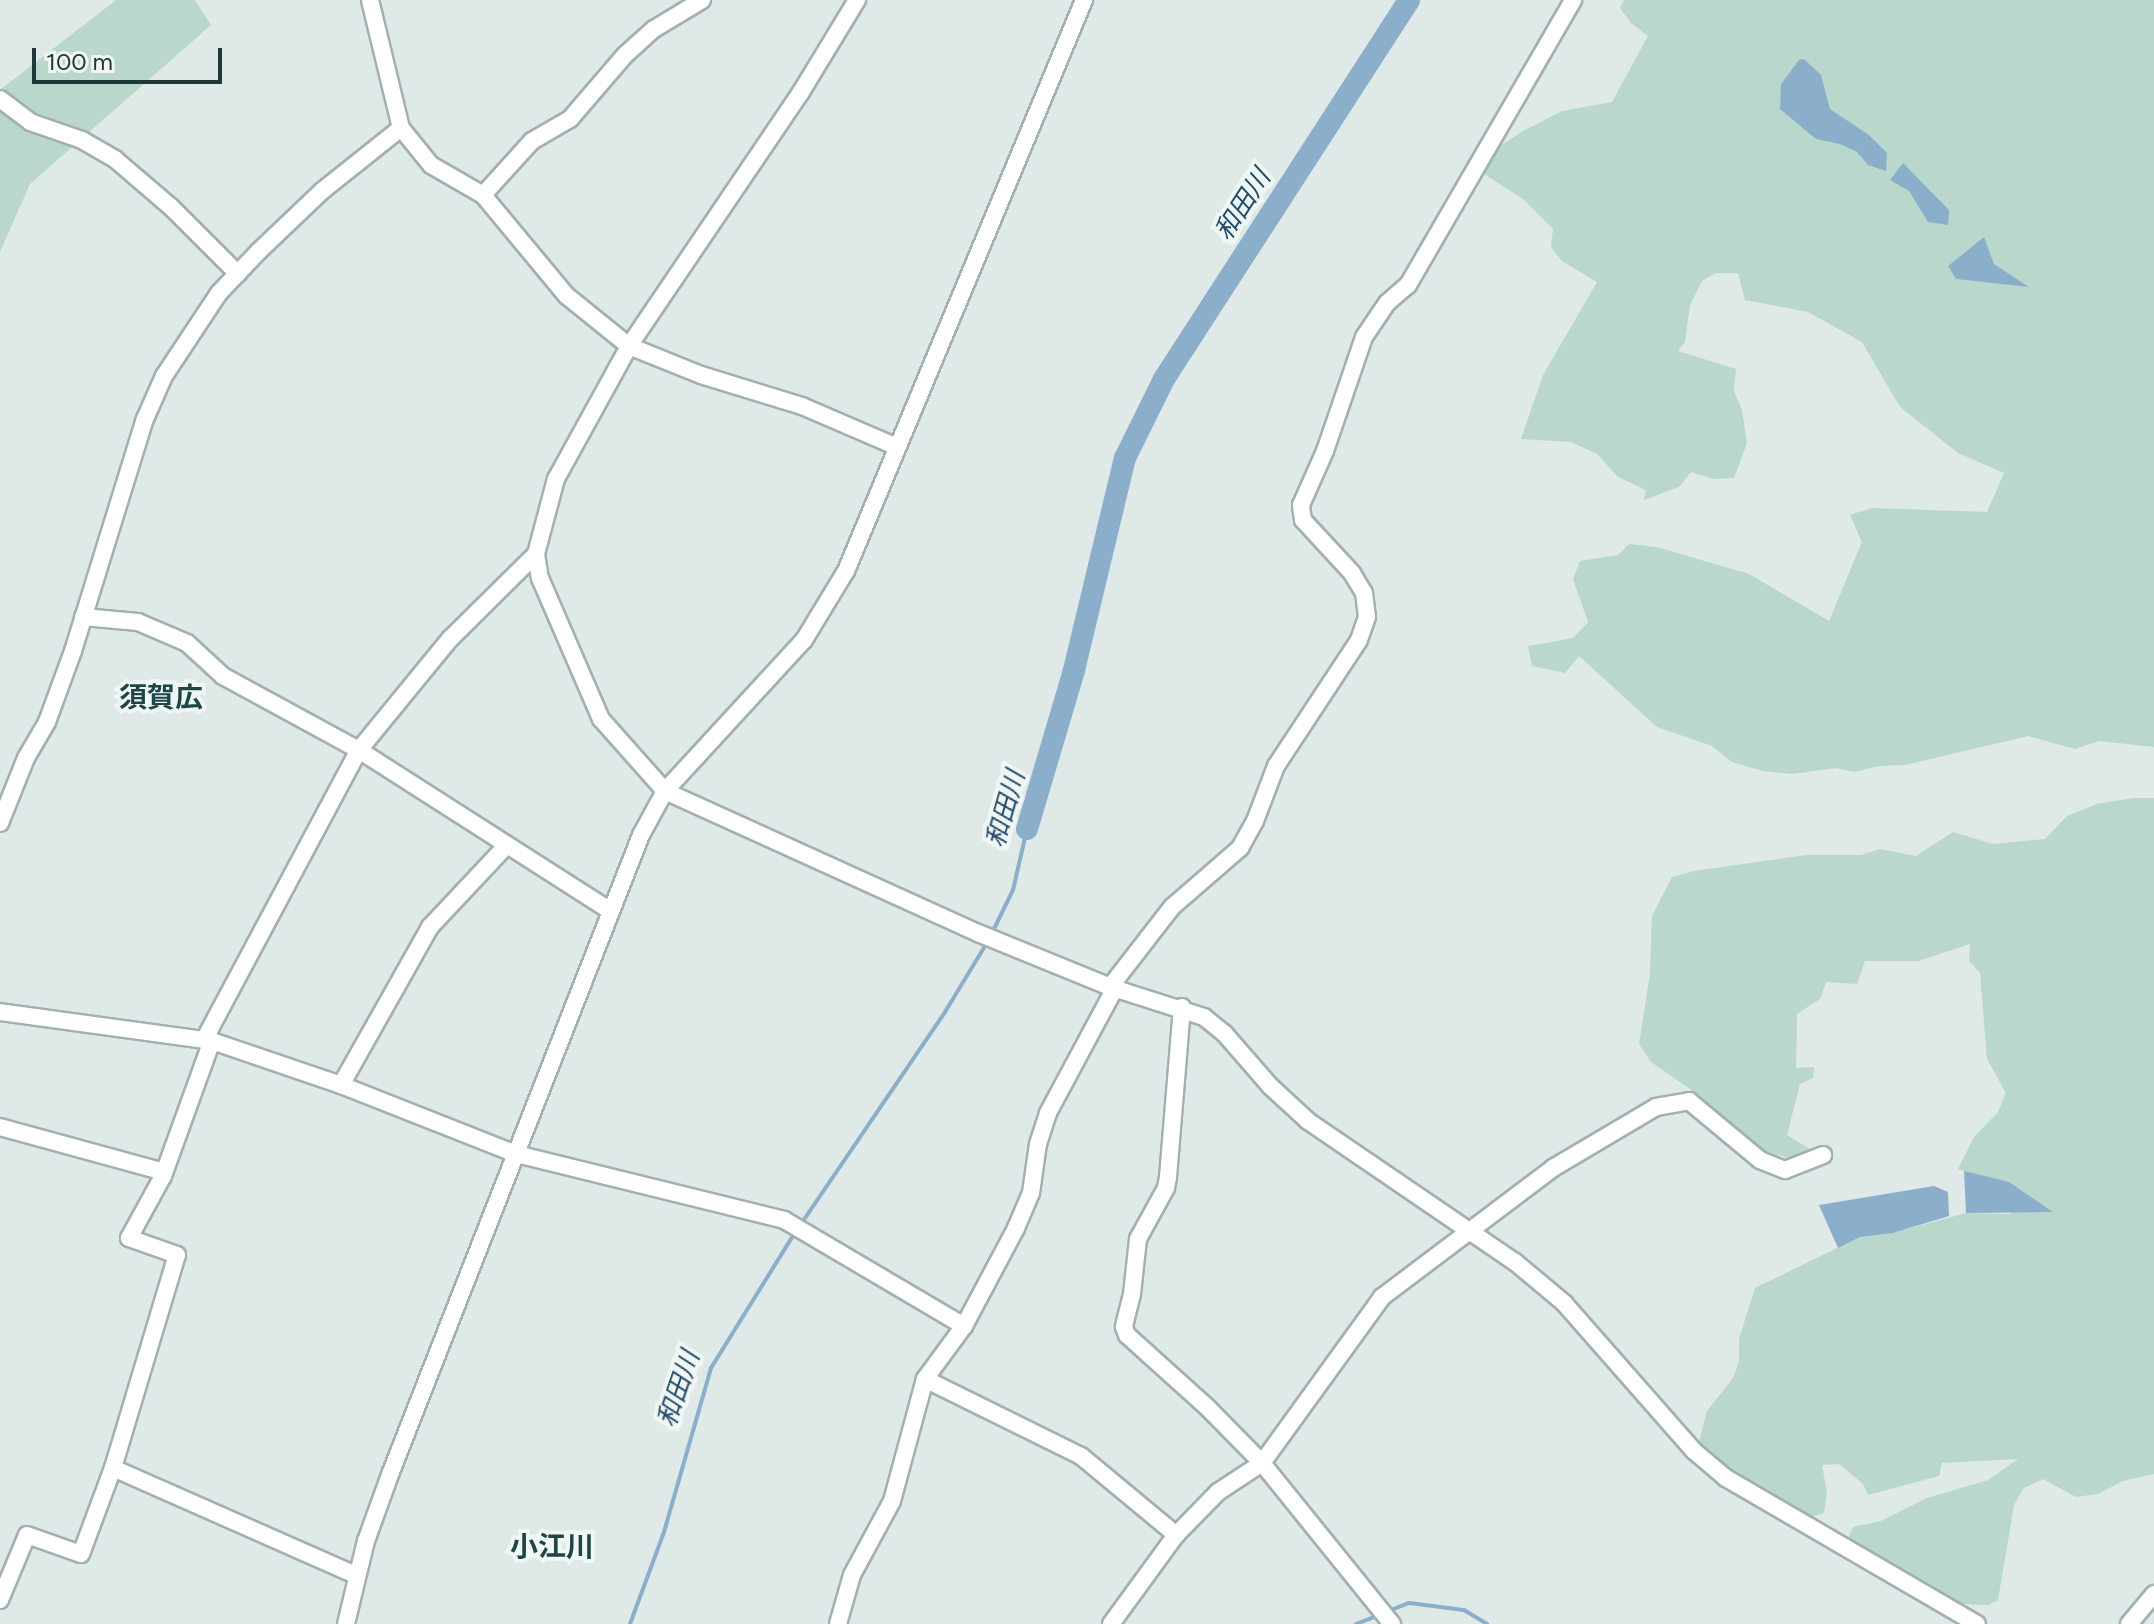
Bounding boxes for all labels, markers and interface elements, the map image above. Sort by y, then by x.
scale bar [36,32,226,82]
text: 100 m [46,47,113,76]
water label: 和田川 [1209,164,1277,246]
district label: 須賀広 [119,680,203,714]
water label: 和田川 [980,767,1032,851]
water label: 和田川 [652,1347,706,1431]
district label: 小江川 [510,1529,594,1563]

